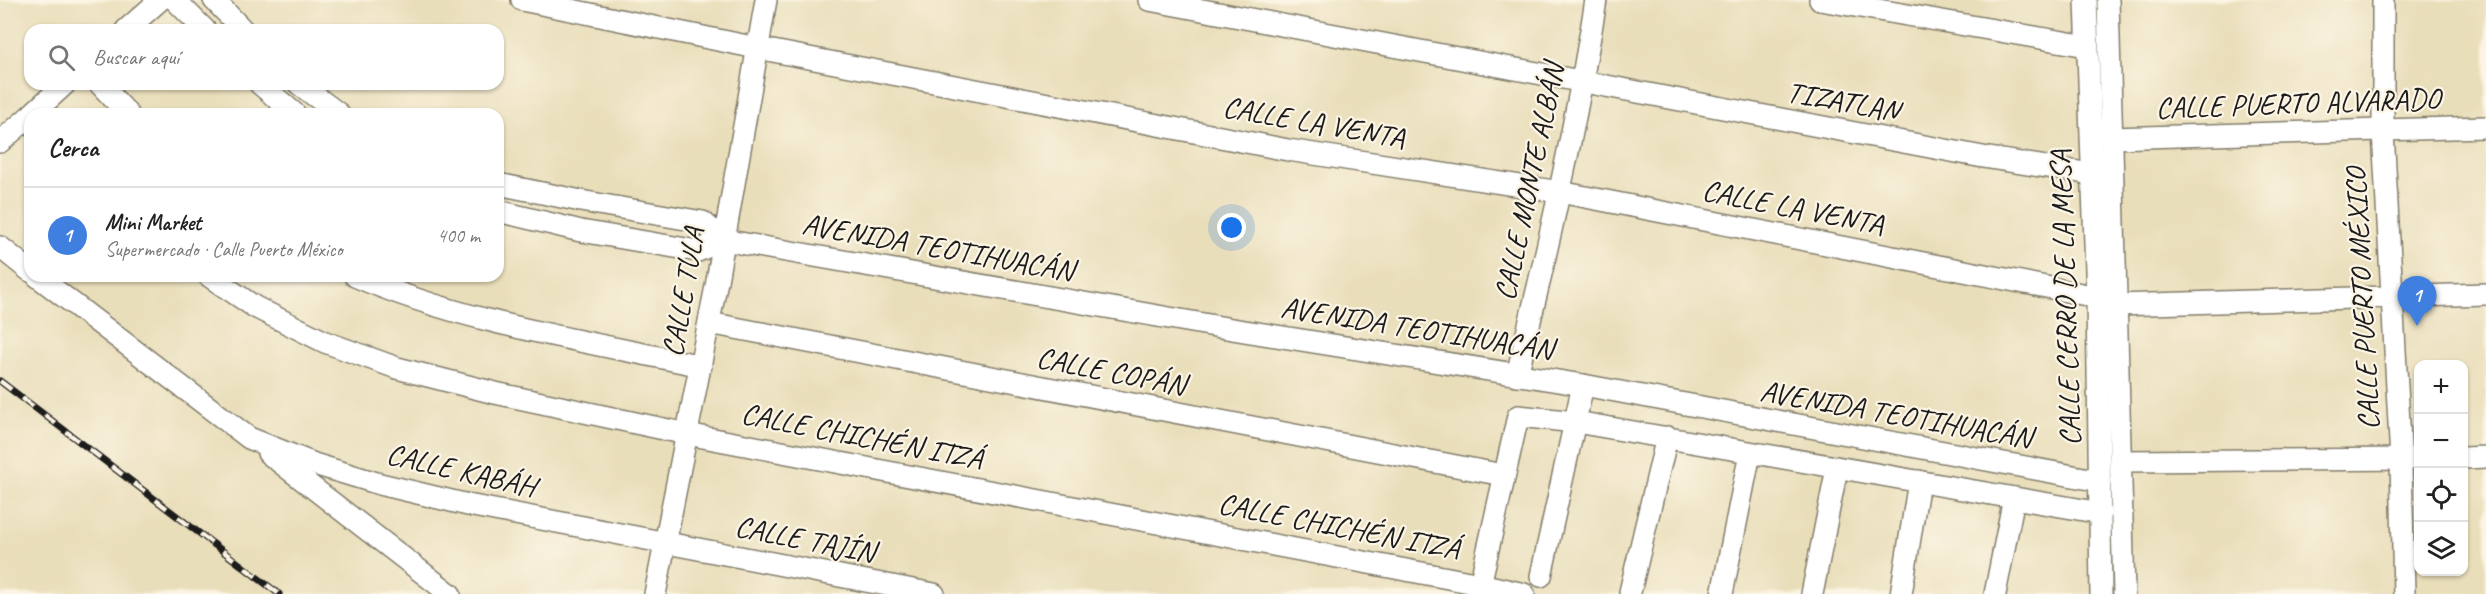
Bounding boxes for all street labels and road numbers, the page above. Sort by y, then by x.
street label: CALLE MONTE ALBÁN [1485,55,1574,304]
street label: TIZATLAN [1784,72,1906,130]
street label: CALLE PUERTO ALVARADO [2155,79,2444,127]
street label: CALLE LA VENTA [1220,87,1409,157]
street label: CALLE CERRO DE LA MESA [2041,149,2089,447]
street label: CALLE PUERTO MÉXICO [2336,164,2388,431]
street label: CALLE LA VENTA [1699,171,1888,243]
street label: AVENIDA TEOTIHUACÁN [799,204,1082,290]
street label: CALLE TULA [653,223,713,359]
street label: AVENIDA TEOTIHUACÁN [1278,288,1561,369]
street label: CALLE COPÁN [1034,338,1193,405]
street label: AVENIDA TEOTIHUACÁN [1757,371,2040,457]
street label: CALLE CHICHÉN ITZÁ [738,394,990,479]
street label: CALLE KABÁH [383,434,544,507]
street label: CALLE CHICHÉN ITZÁ [1215,484,1467,569]
street label: CALLE TAJÍN [732,507,883,572]

